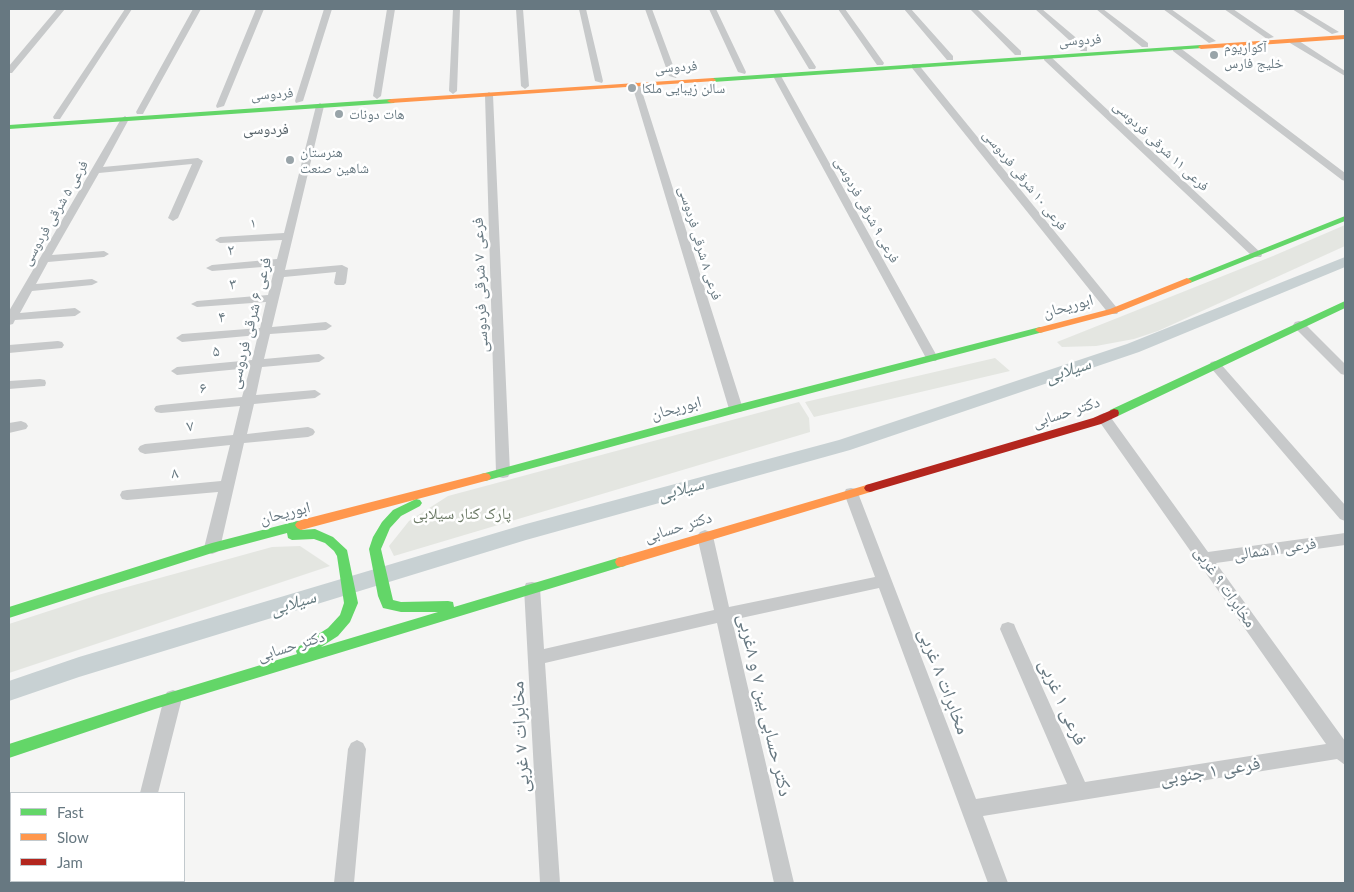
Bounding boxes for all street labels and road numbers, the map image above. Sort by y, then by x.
street label: فردوسی [1058,30,1102,50]
street label: فردوسی [654,57,698,77]
street label: فردوسی [250,84,294,104]
street label: فرعی ۱۱ شرقی فردوسی [1110,97,1212,195]
street label: فرعی ۱۰ شرقی فردوسی [979,126,1071,234]
street label: فرعی ۹ شرقی فردوسی [831,154,903,266]
street label: فرعی ۵ شرقی فردوسی [18,158,92,268]
street label: فرعی ۸ شرقی فردوسی [675,184,725,302]
street label: ۱ [249,214,257,232]
street label: فرعی ۷ شرقی فردوسی [468,217,492,353]
street label: ۲ [227,240,235,260]
street label: فرعی ۶ شرقی فردوسی [224,255,276,391]
street label: ۳ [229,274,237,294]
street label: ابوریحان [1041,290,1095,322]
street label: ۴ [218,307,226,327]
street label: ۵ [211,341,221,361]
street label: ۶ [198,378,208,398]
street label: ابوریحان [649,392,703,424]
street label: دکتر حسابی [1030,392,1102,432]
street label: ۷ [185,416,195,436]
street label: ۸ [171,463,179,483]
street label: ابوریحان [258,497,312,529]
street label: دکتر حسابی [642,508,714,546]
street label: فرعی ۱ شمالی [1232,534,1318,564]
street label: مخابرات ۹ غربی [1190,543,1260,631]
street label: دکتر حسابی بین ۷ و ۸غربی [733,611,797,799]
street label: مخابرات ۸ غربی [913,625,975,737]
street label: دکتر حسابی [255,627,327,665]
street label: فرعی ۱ غربی [1034,655,1092,749]
street label: مخابرات ۷ غربی [506,680,534,794]
street label: فرعی ۱ جنوبی [1158,752,1262,790]

